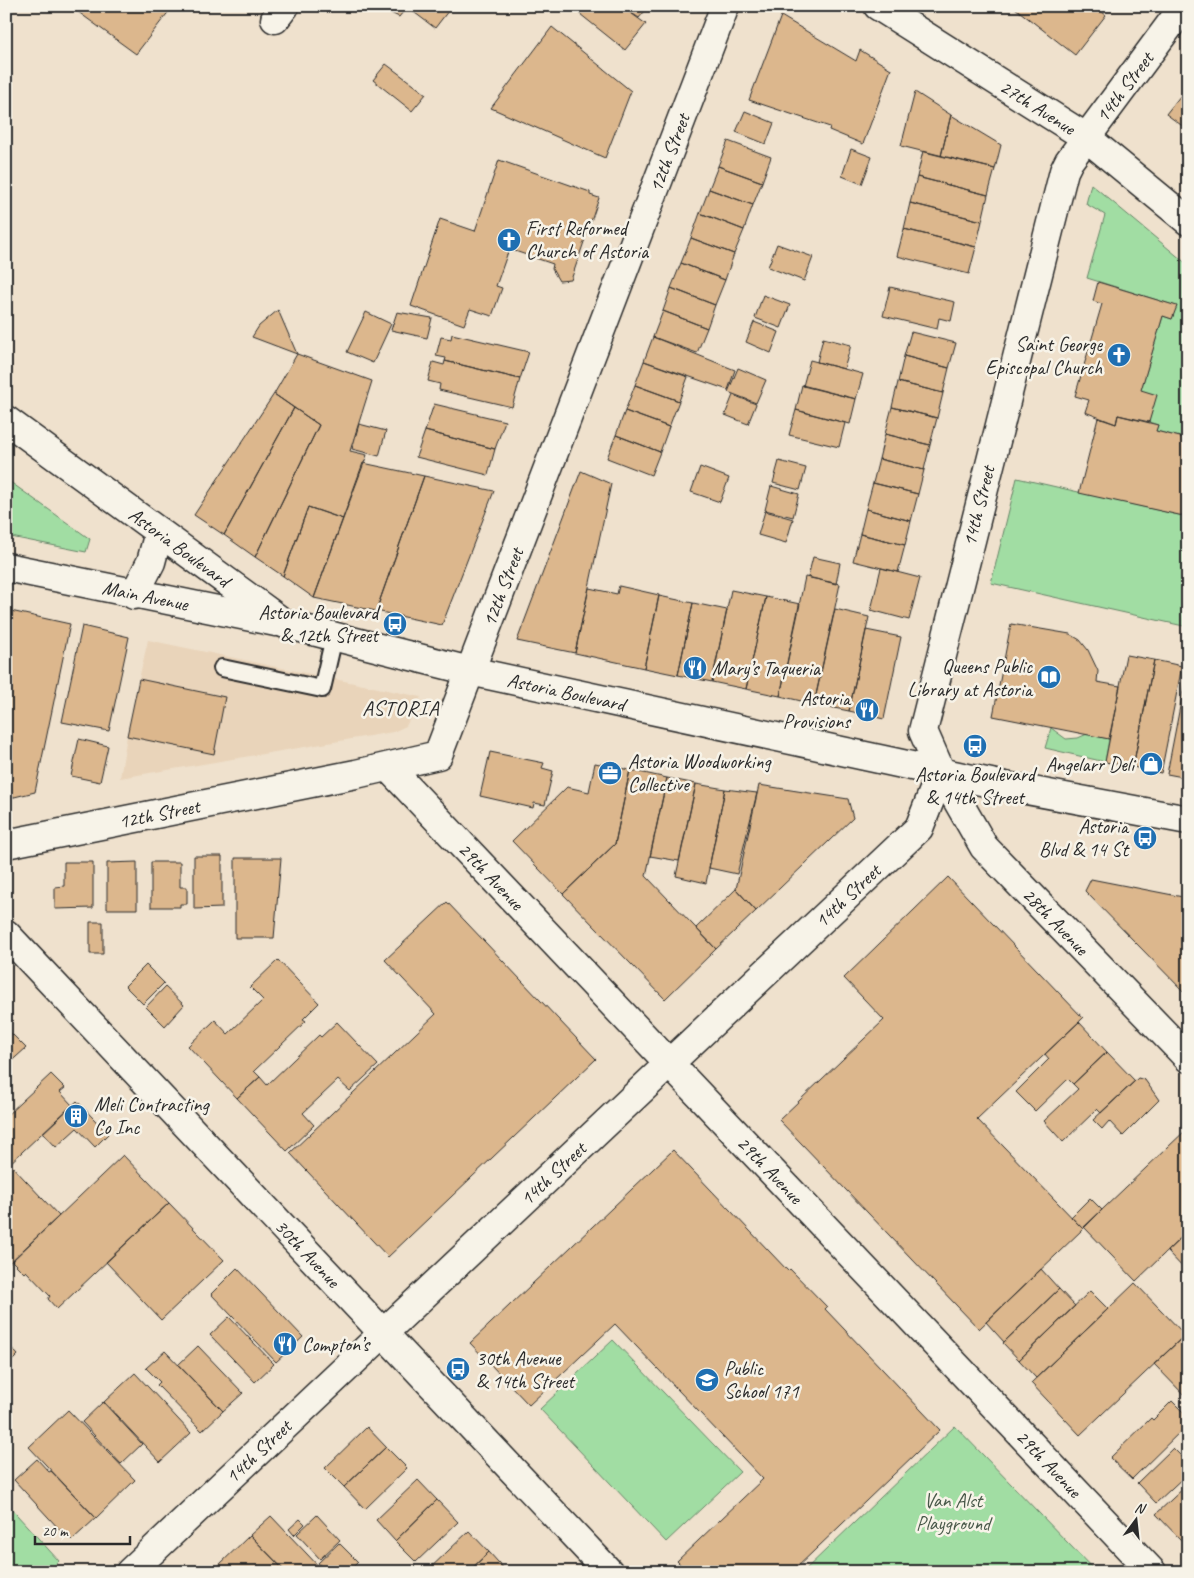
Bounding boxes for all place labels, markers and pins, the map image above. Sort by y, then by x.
place label: First Reformed Church of Astoria [526,216,650,264]
church icon: First Reformed Church of Astoria [496,227,522,253]
place label: Saint George Episcopal Church [986,332,1103,380]
church icon: Saint George Episcopal Church [1106,342,1132,368]
place label: Astoria Boulevard & 12th Street [259,600,381,648]
bus stop icon: Astoria Boulevard & 12th Street [382,611,408,637]
place label: Queens Public Library at Astoria [907,654,1034,702]
restaurant icon: Mary’s Taqueria [682,655,708,681]
place label: Mary’s Taqueria [712,656,822,681]
library icon: Queens Public Library at Astoria [1036,664,1062,690]
place label: Astoria Provisions [783,686,852,734]
restaurant icon: Astoria Provisions [854,697,880,723]
bus stop icon: Astoria Boulevard & 14th Street [962,733,988,759]
place label: Astoria Woodworking Collective [628,749,773,797]
shop icon: Angelarr Deli [1138,751,1164,777]
place label: Angelarr Deli [1046,752,1136,777]
office icon: Astoria Woodworking Collective [597,760,623,786]
place label: Astoria Boulevard & 14th Street [915,762,1038,810]
place label: Astoria Blvd & 14 St [1039,814,1130,862]
bus stop icon: Astoria Blvd & 14 St [1132,825,1158,851]
place label: Meli Contracting Co Inc [94,1092,211,1140]
building icon: Meli Contracting Co Inc [63,1103,89,1129]
restaurant icon: Compton’s [272,1331,298,1357]
place label: Compton’s [302,1332,371,1357]
place label: 30th Avenue & 14th Street [476,1346,576,1394]
bus stop icon: 30th Avenue & 14th Street [445,1356,471,1382]
place label: Public School 171 [724,1356,800,1404]
school or university icon: Public School 171 [694,1367,720,1393]

